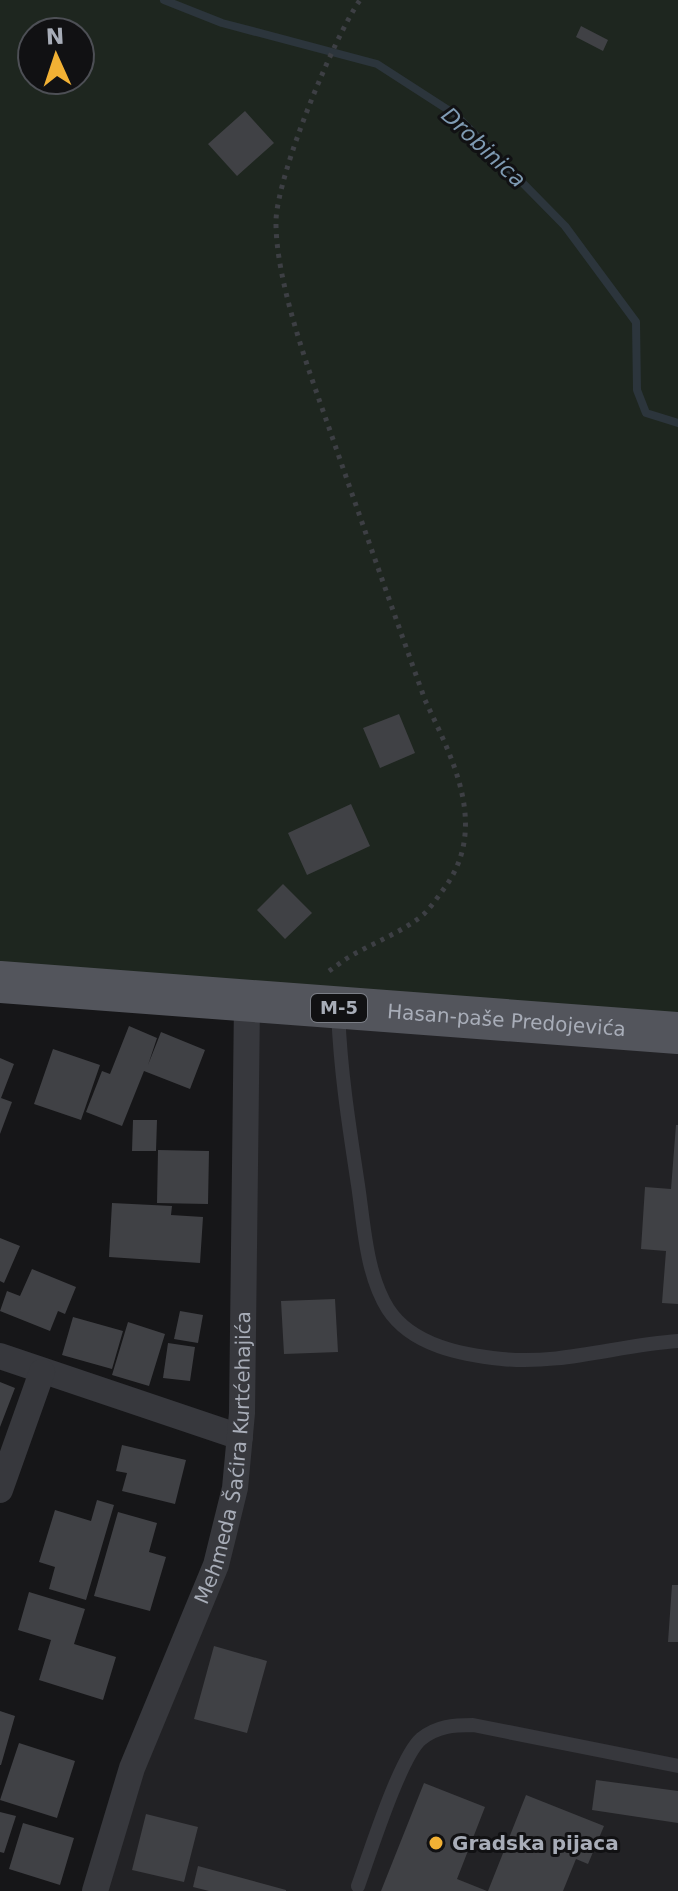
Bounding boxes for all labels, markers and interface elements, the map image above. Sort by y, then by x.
north arrow [16,16,96,96]
text: N [45,24,65,49]
water label: Drobinica [437,102,531,192]
road number: M-5 [311,994,367,1022]
street label: Hasan-paše Predojevića [386,999,627,1041]
street label: Mehmeda Šaćira Kurtćehajića [189,1311,255,1607]
place label: Gradska pijaca [452,1831,619,1855]
marker: Gradska pijaca [427,1834,445,1852]

